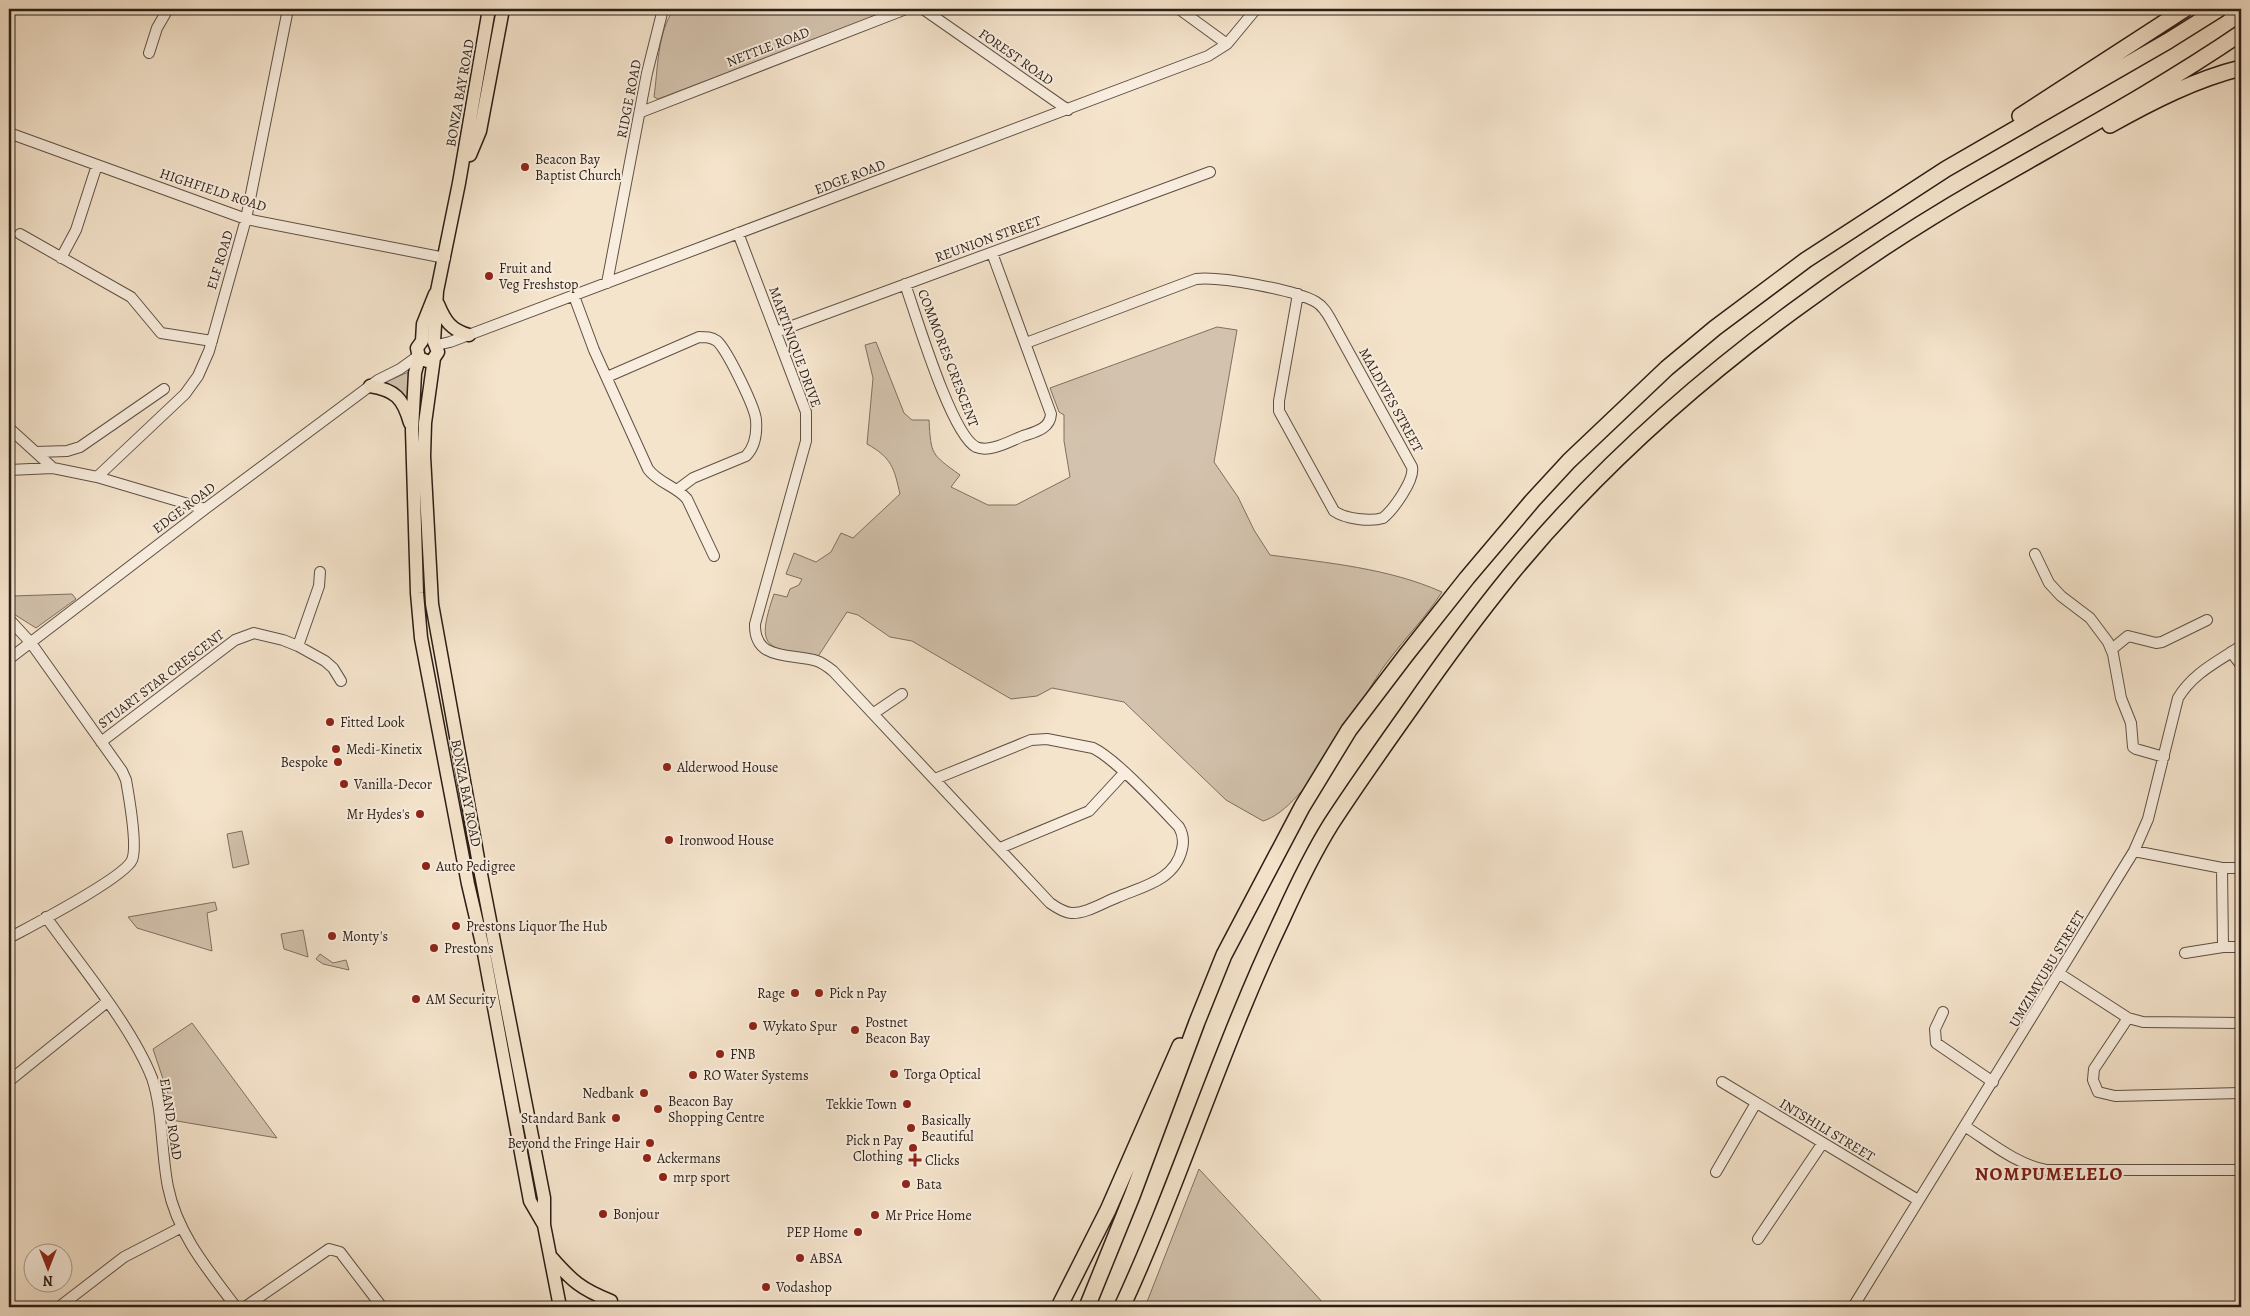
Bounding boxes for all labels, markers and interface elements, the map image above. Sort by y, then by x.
street label: NETTLE ROAD [724,22,812,72]
street label: FOREST ROAD [975,24,1057,90]
street label: BONZA BAY ROAD [441,37,479,148]
street label: RIDGE ROAD [612,58,646,140]
place label: Beacon Bay Baptist Church [535,150,622,185]
street label: EDGE ROAD [812,155,888,199]
marker: Beacon Bay Baptist Church [519,161,531,173]
street label: HIGHFIELD ROAD [157,164,269,216]
street label: REUNION STREET [932,211,1044,267]
street label: ELF ROAD [202,228,238,292]
place label: Fruit and Veg Freshstop [498,259,579,294]
marker: Fruit and Veg Freshstop [483,270,495,282]
street label: MARTINIQUE DRIVE [764,284,826,410]
street label: COMMORES CRESCENT [913,286,983,430]
street label: MALDIVES STREET [1354,344,1428,456]
street label: EDGE ROAD [149,478,220,538]
street label: STUART STAR CRESCENT [94,625,228,733]
place label: Fitted Look [340,713,405,732]
marker: Fitted Look [324,716,336,728]
street label: BONZA BAY ROAD [446,738,486,849]
place label: Medi-Kinetix [346,740,422,759]
marker: Medi-Kinetix [330,743,342,755]
place label: Bespoke [281,753,328,772]
marker: Bespoke [332,756,344,768]
place label: Alderwood House [676,758,778,777]
marker: Alderwood House [661,761,673,773]
place label: Vanilla-Decor [353,775,433,794]
marker: Vanilla-Decor [338,778,350,790]
place label: Mr Hydes's [346,805,410,824]
marker: Mr Hydes's [414,808,426,820]
place label: Ironwood House [679,831,774,850]
marker: Ironwood House [663,834,675,846]
place label: Auto Pedigree [435,857,515,876]
marker: Auto Pedigree [420,860,432,872]
street label: UMZIMVUBU STREET [2005,907,2089,1031]
place label: Prestons Liquor The Hub [466,917,607,936]
marker: Prestons Liquor The Hub [450,920,462,932]
place label: Monty's [342,927,388,946]
marker: Monty's [326,930,338,942]
place label: Prestons [444,939,494,958]
marker: Prestons [428,942,440,954]
place label: Rage [757,984,785,1003]
place label: Pick n Pay [829,984,887,1003]
marker: Rage [789,987,801,999]
marker: Pick n Pay [813,987,825,999]
place label: AM Security [425,990,497,1009]
marker: AM Security [410,993,422,1005]
place label: Postnet Beacon Bay [865,1013,931,1048]
place label: Wykato Spur [762,1017,838,1036]
marker: Wykato Spur [747,1020,759,1032]
marker: Postnet Beacon Bay [849,1024,861,1036]
place label: FNB [730,1045,756,1064]
marker: FNB [714,1048,726,1060]
place label: Torga Optical [904,1065,981,1084]
place label: RO Water Systems [703,1066,809,1085]
marker: Torga Optical [888,1068,900,1080]
marker: RO Water Systems [687,1069,699,1081]
street label: ELAND ROAD [155,1077,187,1161]
place label: Nedbank [582,1084,634,1103]
marker: Nedbank [638,1087,650,1099]
place label: Beacon Bay Shopping Centre [668,1092,764,1127]
street label: INTSHILI STREET [1776,1094,1878,1166]
place label: Tekkie Town [826,1095,897,1114]
marker: Tekkie Town [901,1098,913,1110]
marker: Beacon Bay Shopping Centre [652,1103,664,1115]
place label: Standard Bank [521,1109,606,1128]
place label: Basically Beautiful [921,1111,974,1146]
marker: Standard Bank [610,1112,622,1124]
marker: Basically Beautiful [905,1122,917,1134]
place label: Pick n Pay Clothing [845,1131,904,1166]
place label: Beyond the Fringe Hair [507,1134,641,1153]
marker: Beyond the Fringe Hair [644,1137,656,1149]
marker: Pick n Pay Clothing [907,1142,919,1154]
place label: Ackermans [656,1149,721,1168]
place label: Clicks [925,1151,960,1170]
marker: Ackermans [641,1152,653,1164]
marker: Clicks [909,1154,921,1166]
district label: NOMPUMELELO [1975,1161,2123,1187]
place label: mrp sport [673,1168,731,1187]
marker: mrp sport [657,1171,669,1183]
place label: Bata [916,1175,943,1194]
marker: Bata [900,1178,912,1190]
place label: Bonjour [613,1205,660,1224]
place label: Mr Price Home [885,1206,972,1225]
marker: Bonjour [597,1208,609,1220]
marker: Mr Price Home [869,1209,881,1221]
place label: PEP Home [786,1223,848,1242]
marker: PEP Home [852,1226,864,1238]
north arrow [22,1244,72,1294]
place label: ABSA [809,1249,843,1268]
marker: ABSA [794,1252,806,1264]
text: N [43,1271,53,1290]
place label: Vodashop [775,1278,832,1297]
marker: Vodashop [760,1281,772,1293]

